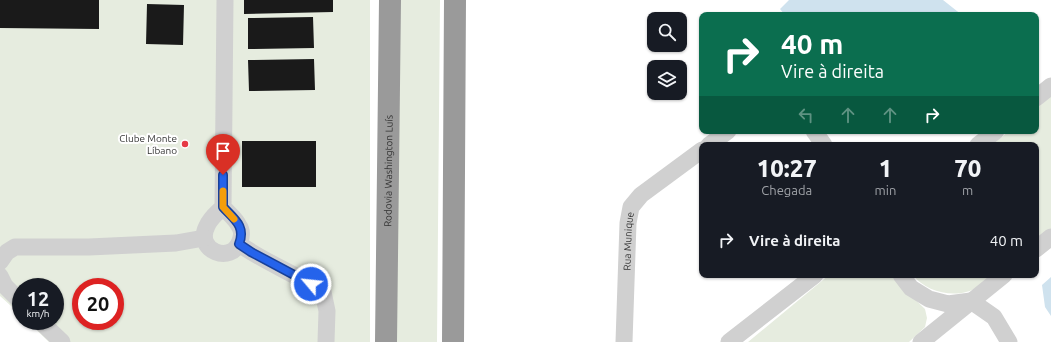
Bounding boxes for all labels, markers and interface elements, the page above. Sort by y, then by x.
map controls [647,12,687,100]
button: search [647,12,687,52]
icon: right [715,28,767,80]
text: 40 m [781,28,843,59]
button: layers [647,60,687,100]
text: Vire à direita [781,61,884,81]
icon: left [795,104,817,126]
icon: ahead [837,104,859,126]
icon: ahead [879,104,901,126]
icon: right [921,104,943,126]
street label: Rodovia Washington Luís [382,115,395,227]
place label: Clube Monte Líbano [119,133,177,156]
pin [206,134,240,175]
marker: Clube Monte Líbano [180,139,190,149]
icon: arrive [212,140,234,162]
text: 10:27 [757,155,817,182]
text: 1 [879,155,892,182]
text: 70 [954,155,981,182]
text: Chegada [761,183,812,197]
text: min [875,183,896,197]
text: m [962,183,973,197]
street label: Rua Munique [621,211,636,271]
icon: right [715,229,737,251]
text: Vire à direita [749,232,841,249]
text: 40 m [990,232,1023,249]
position arrow [290,263,332,305]
speed limit sign: 20 [72,278,124,330]
text: 12 [27,287,49,310]
text: km/h [26,308,50,319]

